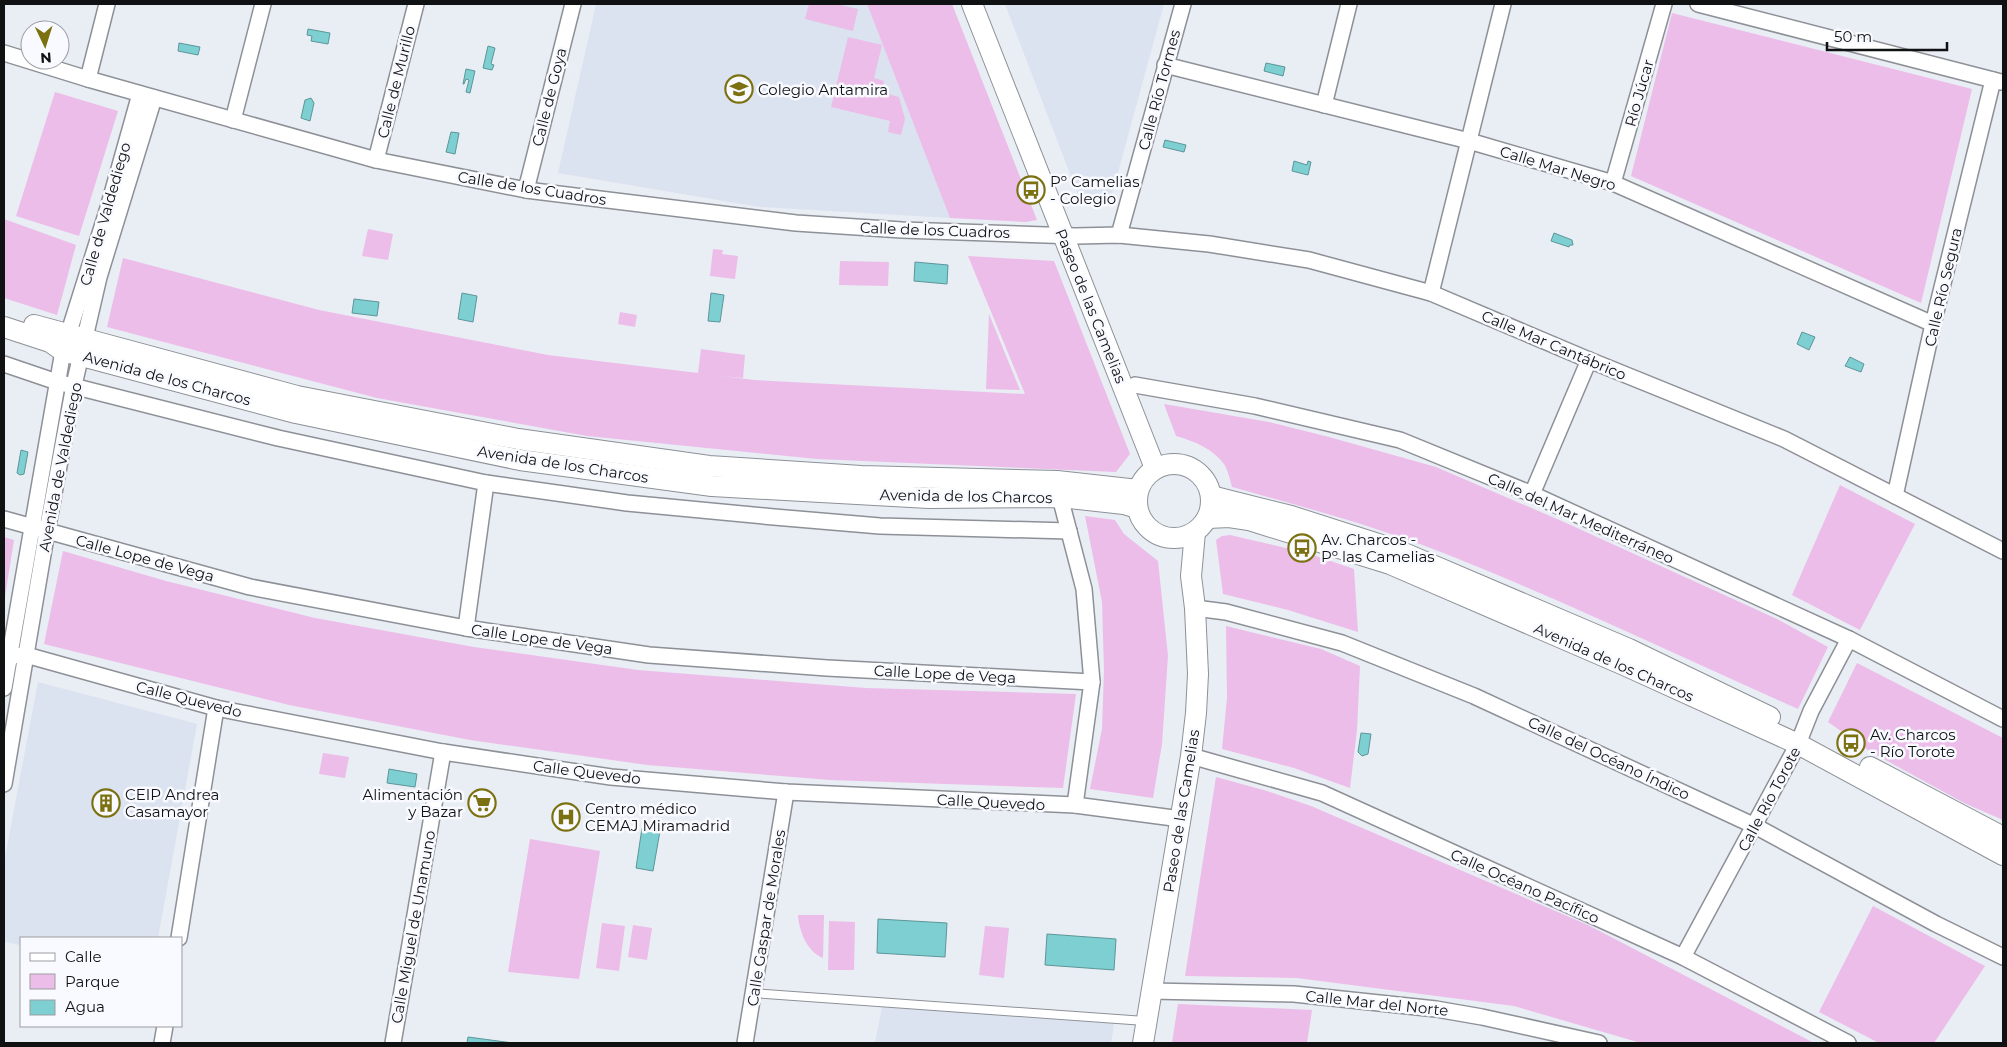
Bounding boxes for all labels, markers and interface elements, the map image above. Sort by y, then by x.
north arrow [20,20,70,70]
scale bar [1827,20,1947,52]
street label: Calle de Murillo [373,24,419,140]
text: 50 m [1834,27,1872,46]
street label: Calle Río Tormes [1134,28,1184,152]
street label: Calle de Goya [528,46,570,148]
text: N [40,49,52,67]
street label: Río Júcar [1620,57,1658,129]
school or university icon: Colegio Antamira [724,74,754,104]
place label: Colegio Antamira [758,80,888,99]
street label: Calle de Valdediego [75,140,135,288]
street label: Calle Mar Negro [1498,141,1618,195]
street label: Calle de los Cuadros [456,167,608,209]
place label: Pº Camelias - Colegio [1050,172,1140,208]
bus stop icon: Pº Camelias - Colegio [1016,175,1046,205]
street label: Calle de los Cuadros [860,218,1010,242]
street label: Paseo de las Camelias [1051,226,1131,386]
street label: Calle Río Segura [1920,226,1966,348]
street label: Calle Mar Cantábrico [1479,306,1629,384]
street label: Avenida de los Charcos [81,346,253,410]
street label: Avenida de Valdediego [34,381,86,553]
street label: Avenida de los Charcos [476,441,650,487]
street label: Calle del Mar Mediterráneo [1485,468,1677,568]
street label: Avenida de los Charcos [879,485,1053,507]
street label: Calle Lope de Vega [74,530,216,586]
place label: Av. Charcos - Pº las Camelias [1321,530,1435,566]
bus stop icon: Av. Charcos - Pº las Camelias [1287,533,1317,563]
street label: Avenida de los Charcos [1531,618,1697,706]
street label: Calle Lope de Vega [470,620,614,658]
street label: Calle Lope de Vega [873,661,1017,687]
street label: Calle Quevedo [134,677,244,721]
street label: Calle del Océano Índico [1525,712,1693,804]
place label: Av. Charcos - Río Torote [1870,725,1956,761]
street label: Paseo de las Camelias [1159,728,1203,894]
bus stop icon: Av. Charcos - Río Torote [1836,728,1866,758]
street label: Calle Río Torote [1733,743,1805,855]
street label: Calle Quevedo [532,756,642,788]
place label: CEIP Andrea Casamayor [125,785,219,821]
place label: Alimentación y Bazar [363,785,463,821]
building icon: CEIP Andrea Casamayor [91,788,121,818]
supermarket icon: Alimentación y Bazar [467,788,497,818]
street label: Calle Quevedo [936,790,1046,814]
place label: Centro médico CEMAJ Miramadrid [585,799,730,835]
hospital icon: Centro médico CEMAJ Miramadrid [551,802,581,832]
street label: Calle Gaspar de Morales [743,828,789,1008]
street label: Calle Miguel de Unamuno [387,829,439,1025]
street label: Calle Océano Pacífico [1448,845,1602,927]
legend [20,937,182,1027]
text: Calle [65,947,102,966]
text: Parque [65,972,120,991]
street label: Calle Mar del Norte [1305,986,1449,1020]
text: Agua [65,997,105,1016]

